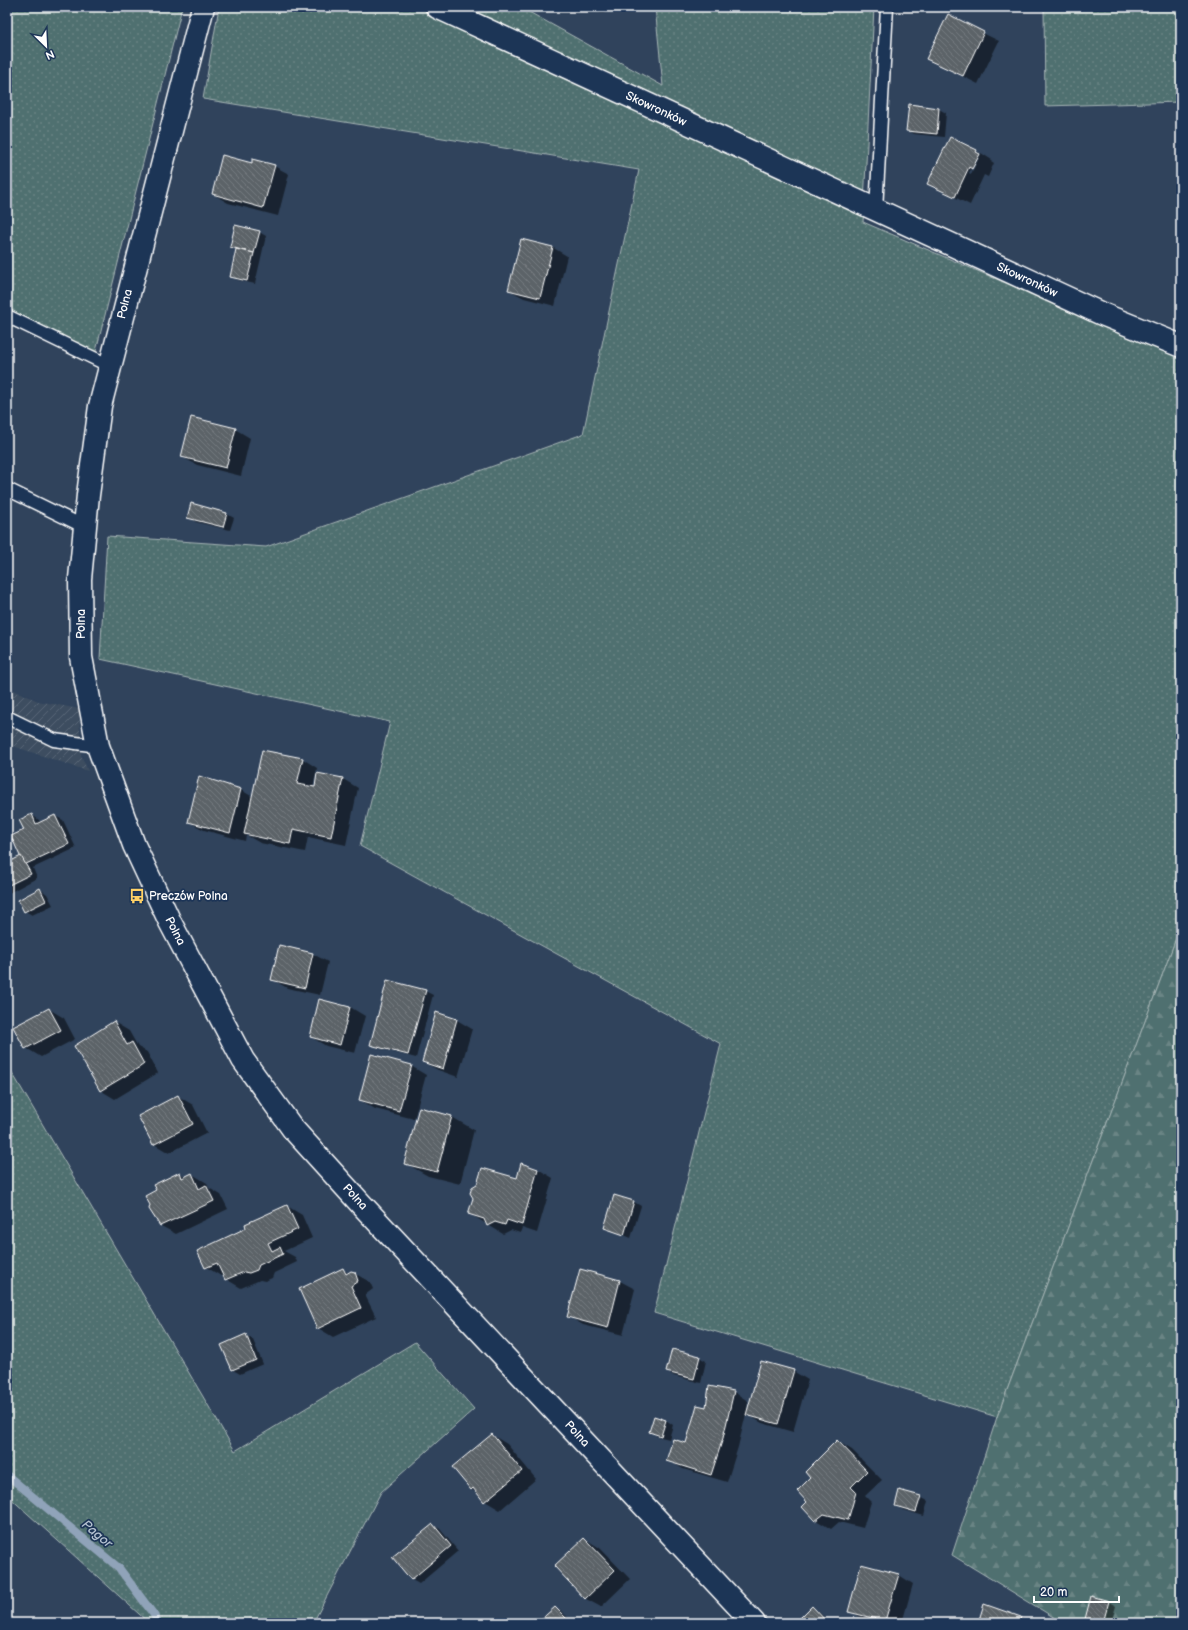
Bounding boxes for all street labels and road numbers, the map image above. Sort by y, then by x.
street label: Skowronków [623,88,689,130]
street label: Skowronków [994,259,1060,301]
street label: Polna [114,287,136,320]
street label: Polna [74,609,89,639]
street label: Polna [161,914,189,948]
street label: Polna [339,1181,371,1213]
street label: Polna [561,1418,593,1450]

